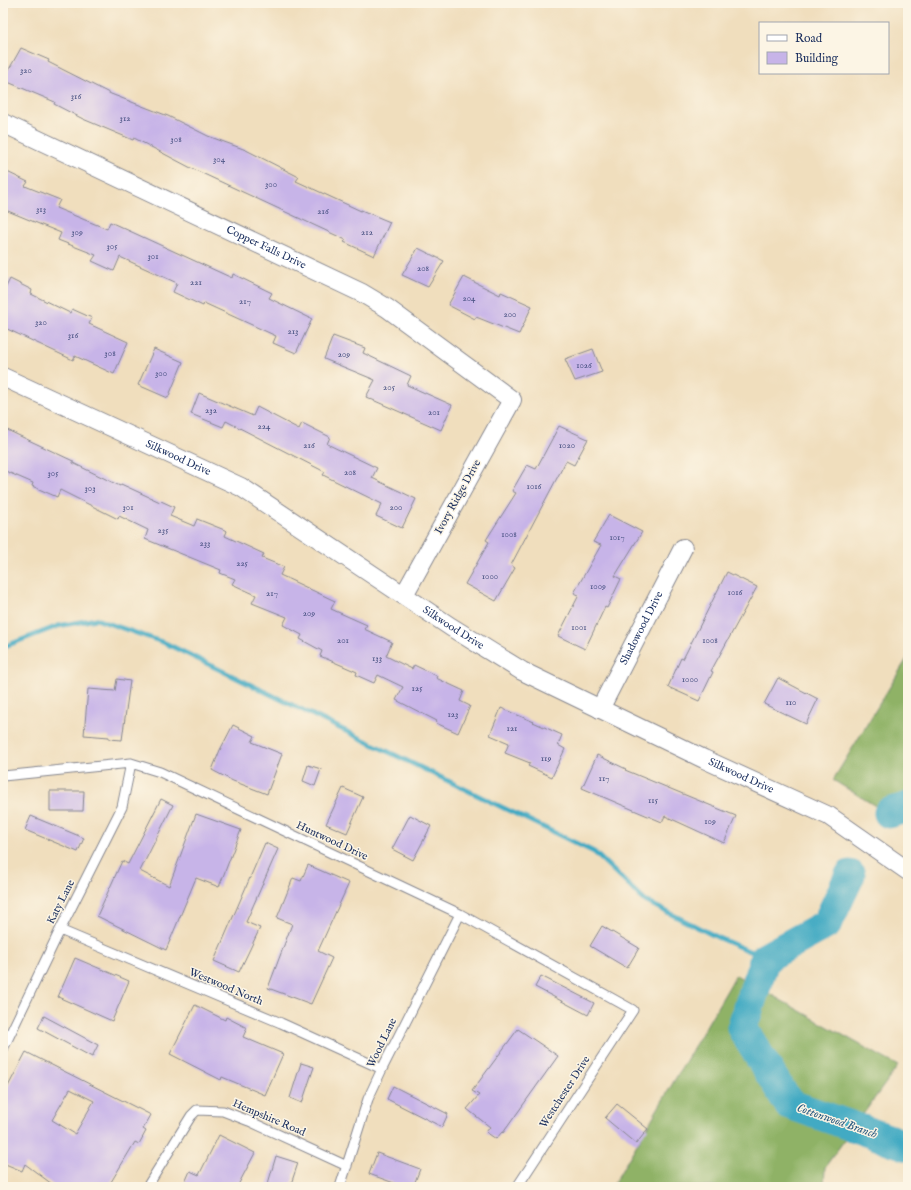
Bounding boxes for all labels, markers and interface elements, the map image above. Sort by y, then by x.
legend [759,22,889,74]
text: Road [795,31,823,46]
text: Building [795,51,839,66]
house number: 320 [20,65,32,76]
house number: 316 [71,91,81,102]
house number: 312 [120,113,130,124]
house number: 308 [170,134,182,145]
house number: 304 [213,154,226,165]
house number: 300 [265,179,277,190]
house number: 313 [36,204,46,215]
house number: 216 [317,206,329,217]
street label: Copper Falls Drive [224,223,308,272]
house number: 309 [71,227,83,238]
house number: 212 [361,227,373,238]
house number: 305 [106,241,118,252]
house number: 301 [147,251,159,262]
house number: 208 [417,263,430,274]
house number: 221 [190,277,202,288]
house number: 204 [462,293,476,304]
house number: 217 [239,296,251,307]
house number: 200 [503,309,517,320]
house number: 320 [35,317,47,328]
house number: 213 [288,326,298,337]
house number: 316 [68,330,78,341]
house number: 308 [104,348,116,359]
house number: 209 [338,349,350,360]
house number: 1026 [576,360,592,371]
house number: 300 [155,368,167,379]
house number: 205 [383,382,396,393]
house number: 232 [205,405,217,416]
house number: 201 [428,407,440,418]
house number: 224 [258,421,271,432]
street label: Silkwood Drive [143,437,213,479]
house number: 216 [303,440,315,451]
house number: 1020 [559,440,575,451]
street label: Ivory Ridge Drive [432,457,484,537]
house number: 208 [344,467,357,478]
house number: 305 [47,468,59,479]
house number: 1016 [527,481,542,492]
house number: 303 [84,483,96,494]
house number: 301 [122,502,134,513]
house number: 200 [389,502,403,513]
house number: 235 [158,525,169,536]
house number: 1008 [501,529,517,540]
house number: 1017 [609,532,625,543]
house number: 233 [200,538,210,549]
house number: 225 [236,558,249,569]
house number: 1000 [482,571,498,582]
house number: 1009 [590,581,606,592]
house number: 1016 [728,587,743,598]
house number: 217 [266,588,278,599]
street label: Shadowood Drive [617,589,666,667]
street label: Silkwood Drive [420,603,487,653]
house number: 209 [303,608,315,619]
house number: 1001 [571,622,587,633]
house number: 201 [337,635,349,646]
house number: 1008 [702,635,718,646]
house number: 133 [372,653,382,664]
house number: 1000 [682,674,698,685]
house number: 125 [412,683,423,694]
house number: 110 [785,697,797,708]
house number: 123 [448,709,458,720]
house number: 121 [507,723,517,734]
house number: 119 [541,753,551,764]
street label: Silkwood Drive [706,755,776,797]
house number: 117 [599,773,609,784]
house number: 115 [648,795,659,806]
house number: 109 [704,816,716,827]
street label: Huntwood Drive [294,818,370,864]
street label: Katy Lane [44,878,78,926]
street label: Westwood North [187,965,265,1009]
street label: Wood Lane [364,1016,400,1070]
street label: Westchester Drive [537,1053,593,1131]
street label: Hempshire Road [230,1096,308,1140]
water label: Cottonwood Branch [795,1100,879,1142]

